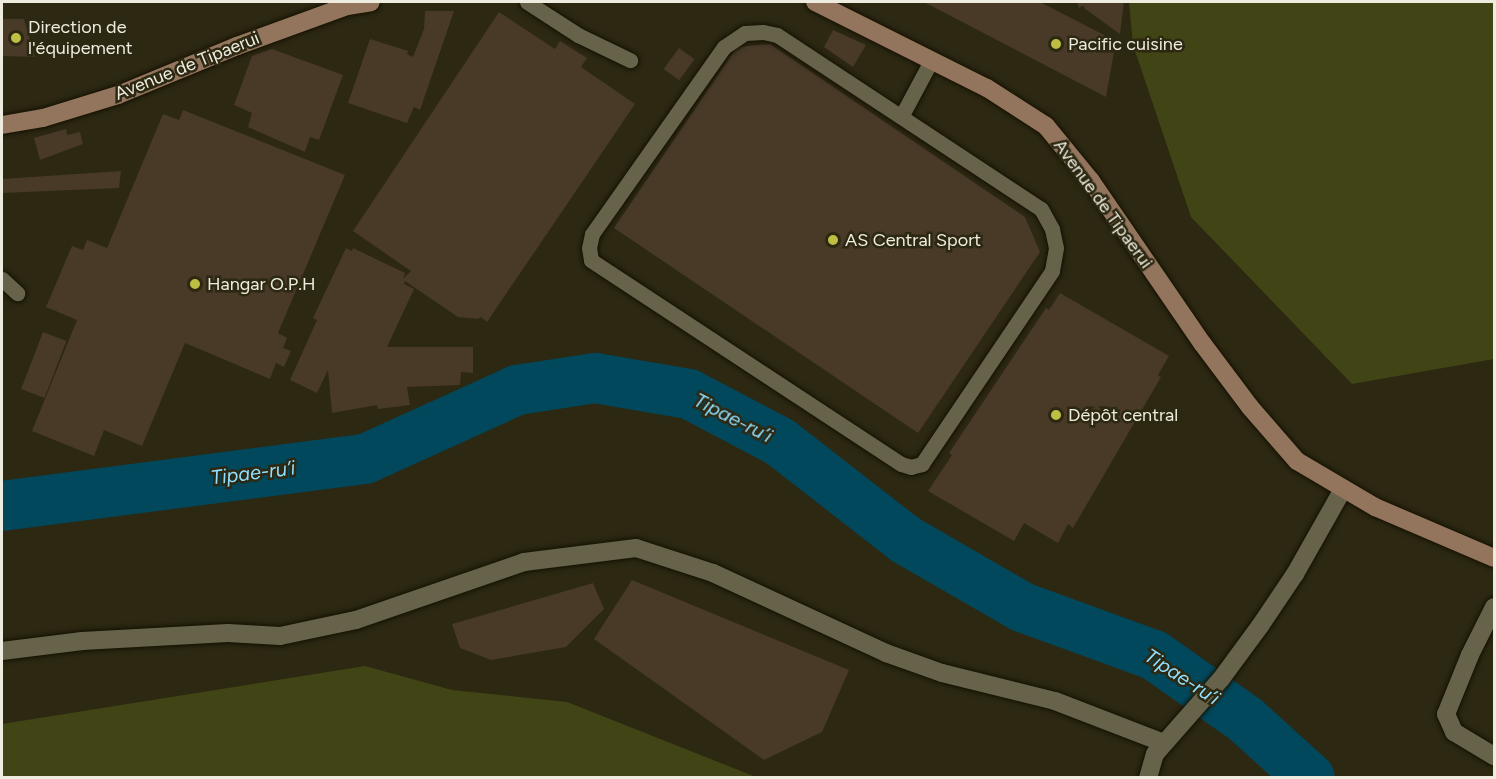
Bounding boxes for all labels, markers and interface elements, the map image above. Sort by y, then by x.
place label: Direction de l'équipement [28,17,132,60]
street label: Avenue de Tipaerui [111,27,263,105]
marker: Direction de l'équipement [9,31,23,45]
place label: Pacific cuisine [1068,33,1183,55]
marker: Pacific cuisine [1049,37,1063,51]
street label: Avenue de Tipaerui [1049,135,1157,273]
place label: AS Central Sport [845,229,981,251]
marker: AS Central Sport [826,233,840,247]
place label: Hangar O.P.H [207,273,315,295]
marker: Hangar O.P.H [188,277,202,291]
water label: Tipae-ru’i [690,388,776,448]
place label: Dépôt central [1068,404,1178,426]
marker: Dépôt central [1049,408,1063,422]
water label: Tipae-ru’i [209,456,297,490]
water label: Tipae-ru’i [1140,644,1224,710]

